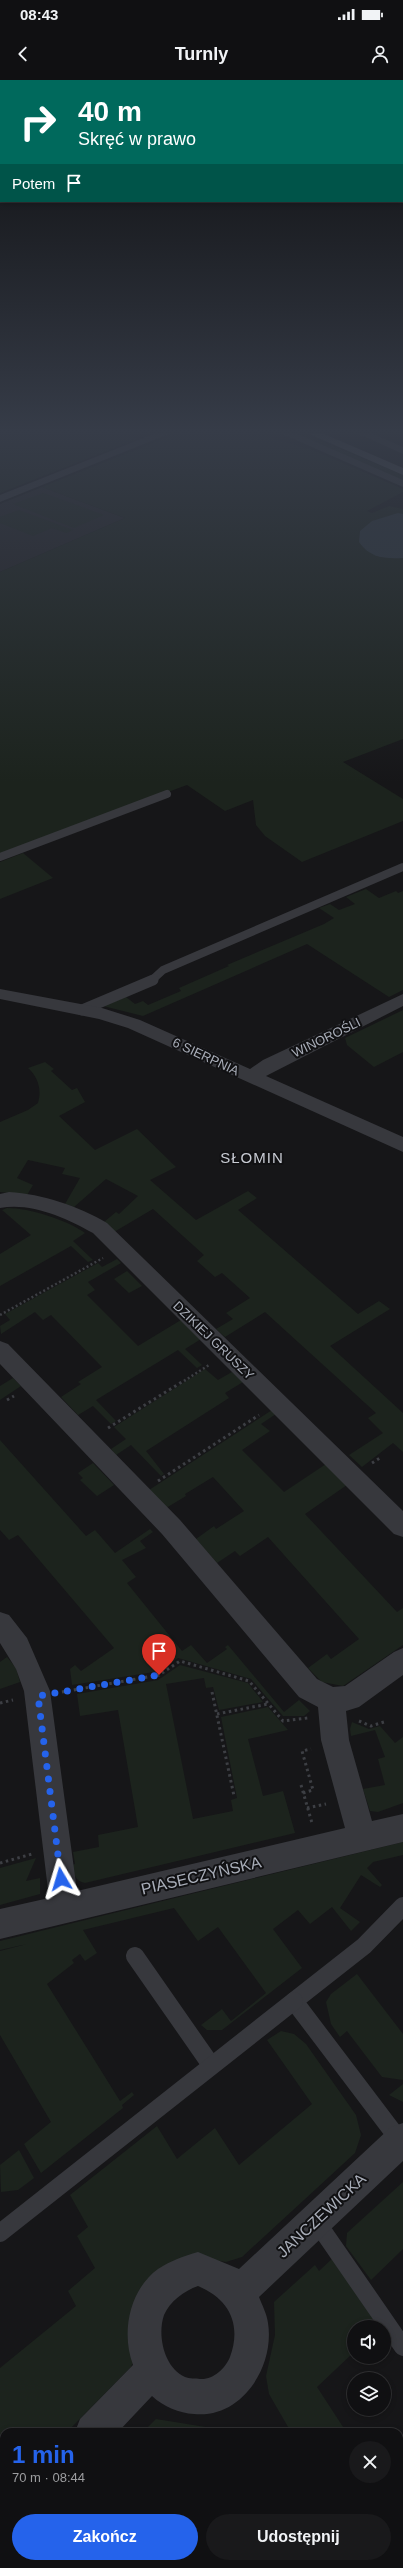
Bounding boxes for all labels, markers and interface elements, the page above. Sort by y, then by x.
text: 08:43 [20,6,58,23]
icon: back [12,43,34,65]
icon: person [369,43,391,65]
text: Turnly [175,44,228,64]
icon: right [12,96,64,148]
text: 40 m [78,96,142,127]
text: Skręć w prawo [78,129,196,149]
icon: arrive [63,172,85,194]
text: Potem [12,175,55,192]
street label: WINOROŚLI [289,1014,363,1060]
street label: 6 SIERPNIA [170,1035,242,1079]
district label: SŁOMIN [220,1149,284,1166]
street label: DZIKIEJ GRUSZY [170,1298,257,1383]
pin [142,1634,176,1675]
icon: arrive [148,1640,170,1662]
street label: PIASECZYŃSKA [139,1852,263,1898]
position arrow [40,1858,82,1900]
street label: JANCZEWICKA [274,2170,369,2261]
map controls [347,2320,391,2416]
button: sound [347,2320,391,2364]
button: layers [347,2372,391,2416]
text: 1 min [12,2441,75,2468]
button: close [349,2441,391,2483]
text: 70 m · 08:44 [12,2470,85,2485]
button: Zakończ [12,2514,198,2560]
button: Udostępnij [206,2514,391,2560]

